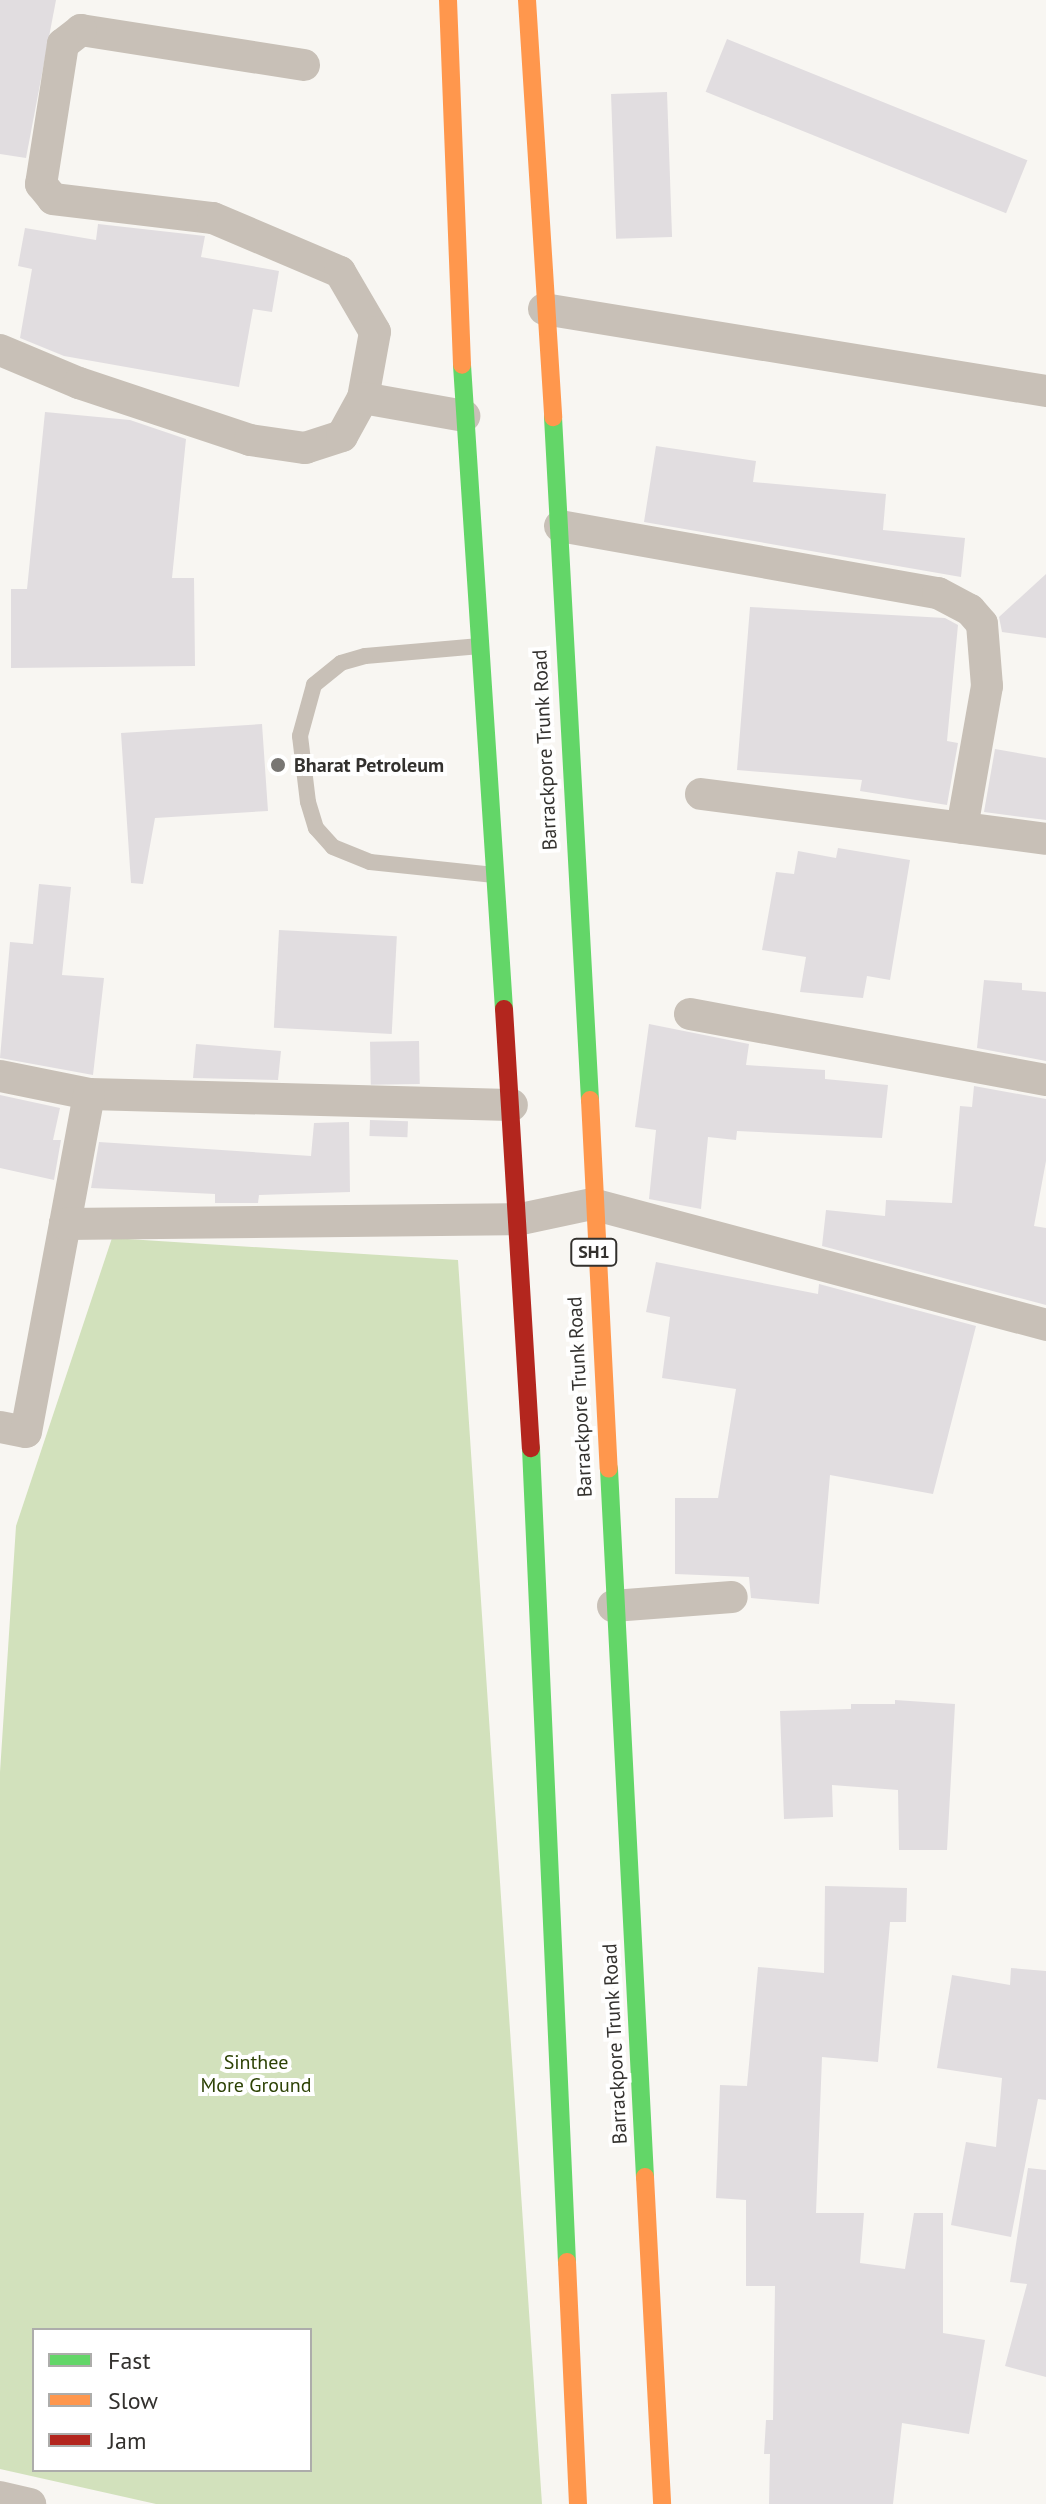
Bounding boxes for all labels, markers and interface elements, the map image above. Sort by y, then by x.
street label: Barrackpore Trunk Road [528,648,562,852]
place label: Bharat Petroleum [294,753,444,777]
marker: Bharat Petroleum [269,756,287,774]
road number: SH1 [570,1238,618,1266]
street label: Barrackpore Trunk Road [563,1295,597,1499]
street label: Barrackpore Trunk Road [598,1942,632,2146]
park label: Sinthee More Ground [200,2050,312,2097]
legend [32,2328,312,2472]
text: Fast [108,2345,151,2376]
text: Slow [108,2385,158,2416]
text: Jam [108,2425,146,2456]

